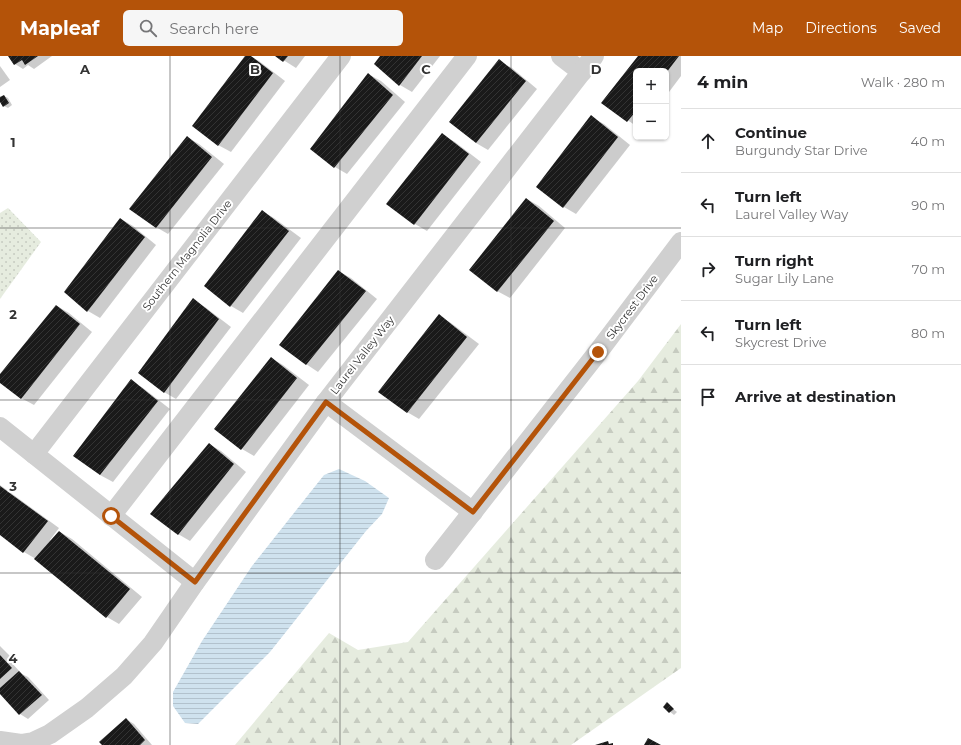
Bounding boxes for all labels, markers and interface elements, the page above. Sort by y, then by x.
search box [123,10,403,46]
text: Mapleaf [20,17,99,40]
icon: search [137,17,159,39]
text: Search here [169,19,259,38]
text: Map [752,19,783,37]
text: Directions [805,19,877,37]
text: Saved [899,19,941,37]
text: A [79,61,91,77]
text: B [250,61,260,77]
text: C [421,61,431,77]
text: D [591,61,602,77]
map controls [633,68,669,140]
button: + [633,68,669,104]
text: 4 min [697,72,748,92]
text: Walk · 280 m [861,74,945,90]
button: − [633,104,669,140]
text: Continue [735,123,807,142]
icon: ahead [697,130,719,152]
text: 40 m [911,133,945,149]
text: 1 [10,134,16,150]
text: Burgundy Star Drive [735,142,868,158]
text: Turn left [735,187,802,206]
icon: left [697,194,719,216]
street label: Southern Magnolia Drive [139,196,235,313]
text: 90 m [911,197,945,213]
text: Laurel Valley Way [735,206,848,222]
text: Turn right [735,251,814,270]
icon: right [697,258,719,280]
text: 70 m [912,261,945,277]
text: Sugar Lily Lane [735,270,834,286]
street label: Skycrest Drive [603,272,661,342]
text: 2 [9,306,17,322]
street label: Laurel Valley Way [327,313,397,397]
text: Turn left [735,315,802,334]
icon: left [697,322,719,344]
text: 80 m [911,325,945,341]
text: Skycrest Drive [735,334,827,350]
route end [589,343,607,361]
icon: arrive [697,386,719,408]
text: Arrive at destination [735,387,896,406]
text: 3 [8,478,17,494]
route start [102,507,120,525]
text: 4 [9,650,18,666]

